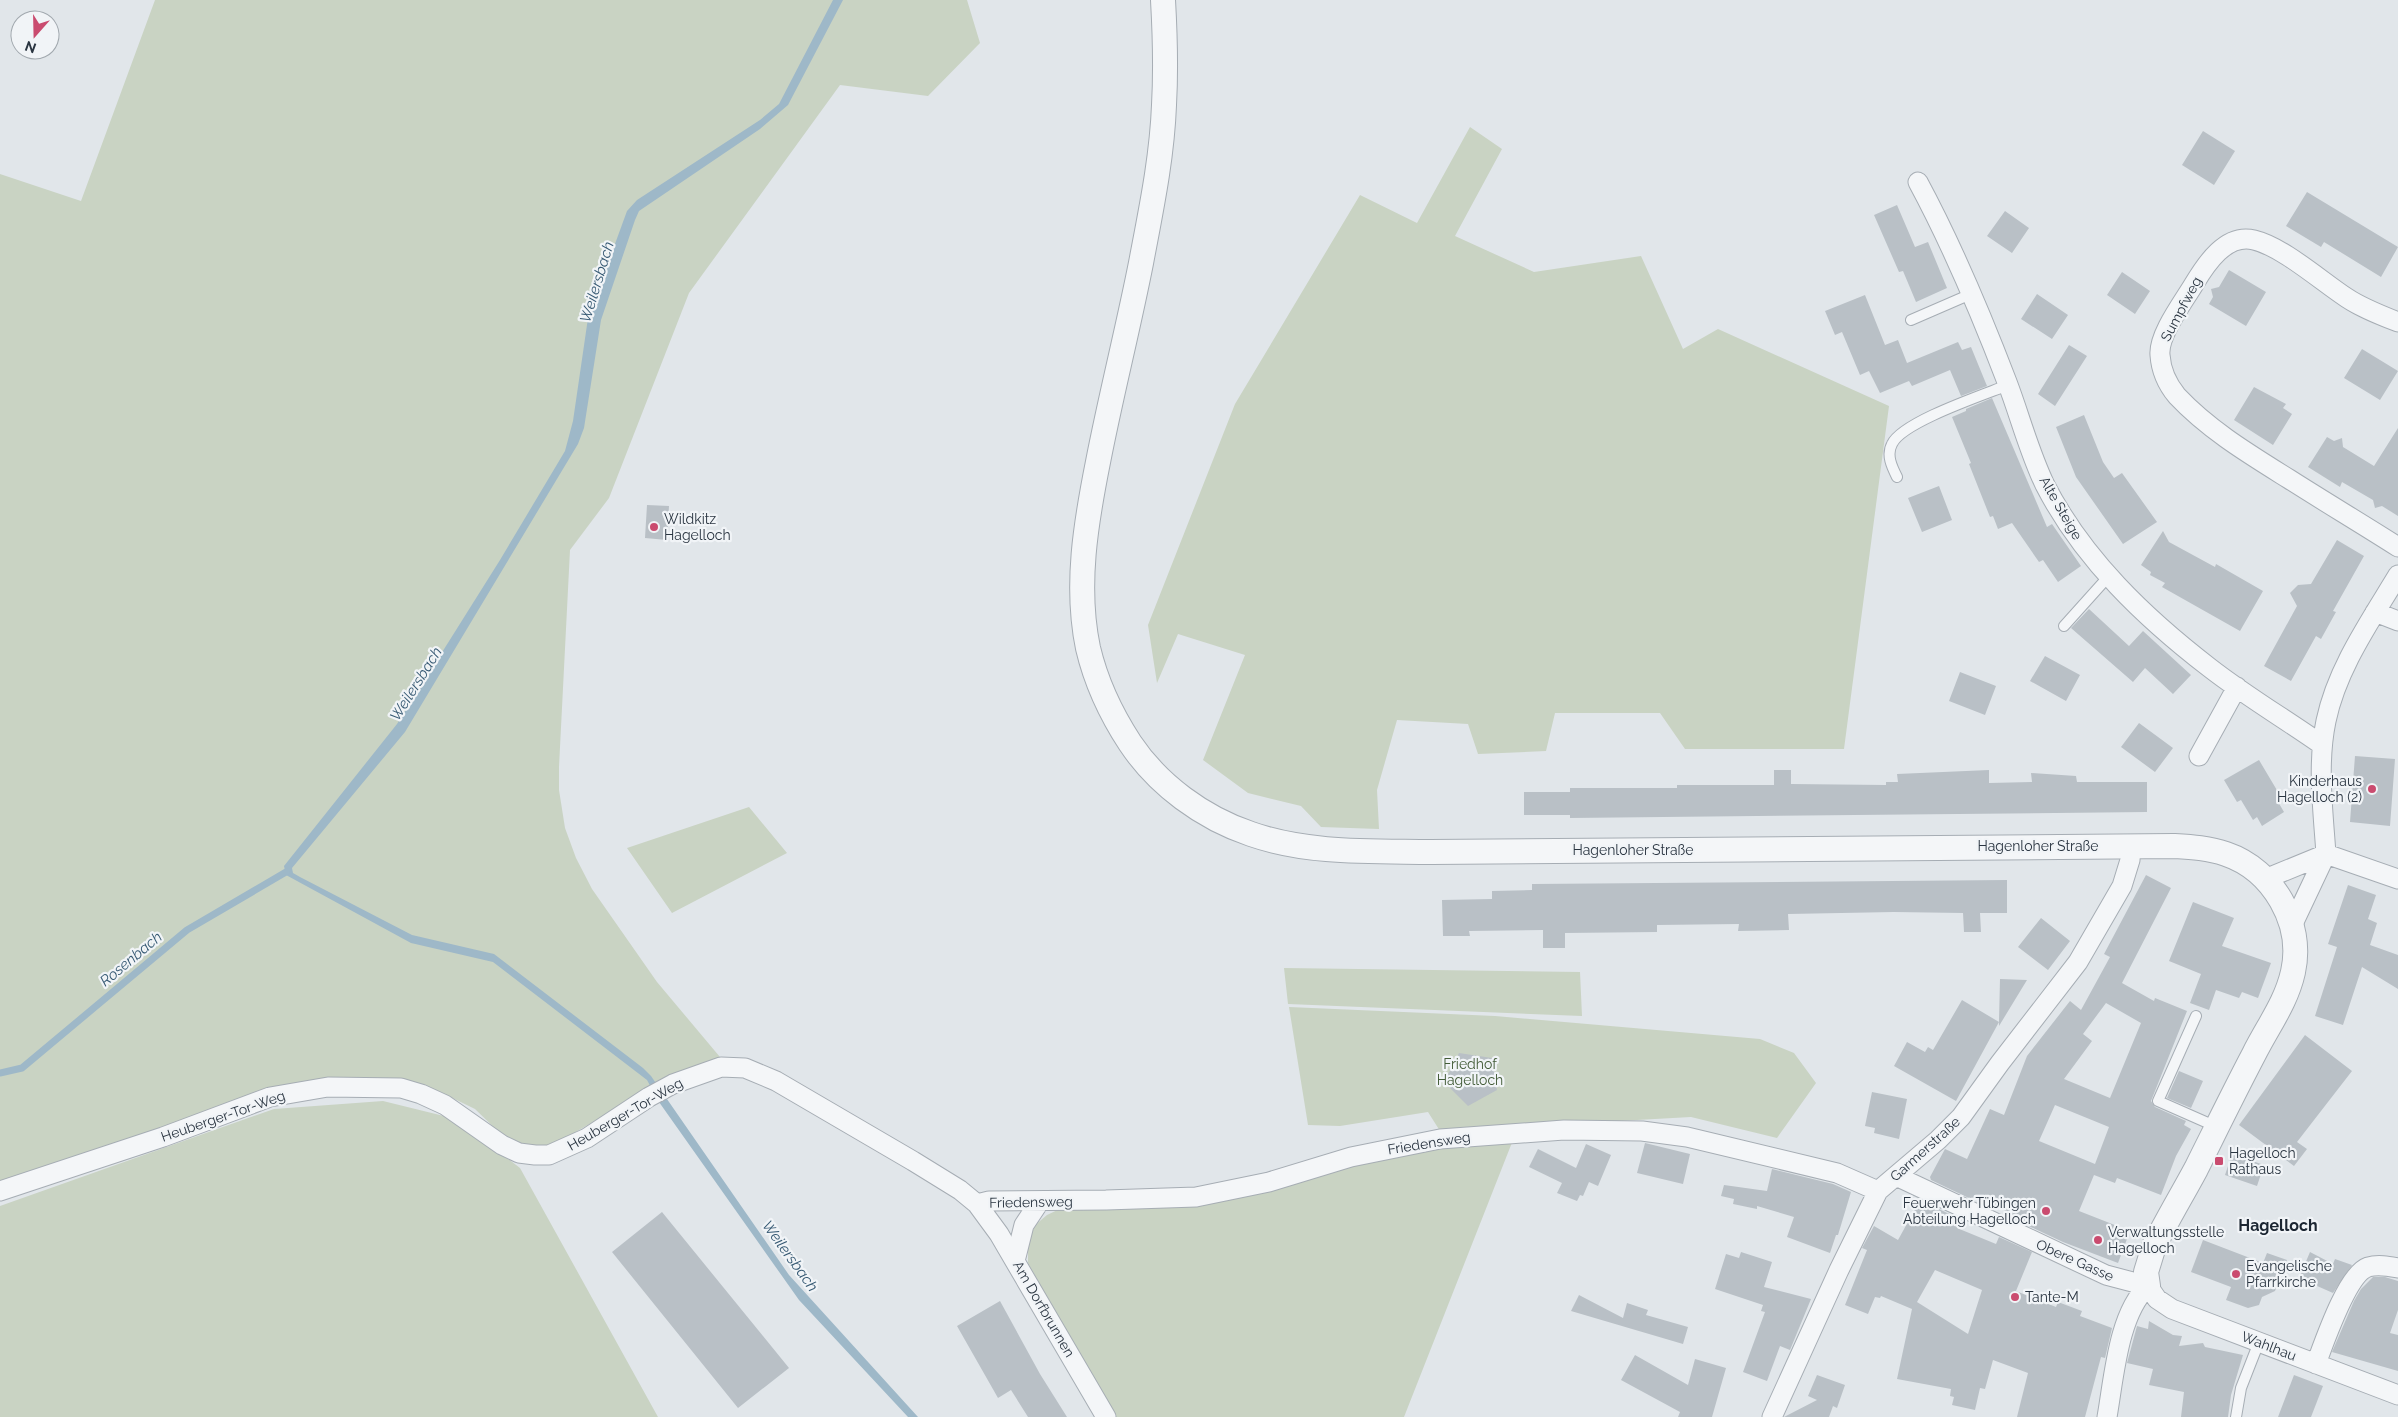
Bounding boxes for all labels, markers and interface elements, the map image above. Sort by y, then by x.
north arrow [10,10,60,60]
text: N [23,38,38,57]
water label: Weilersbach [576,239,618,325]
street label: Sumpfweg [2157,274,2205,344]
street label: Alte Steige [2036,473,2086,543]
place label: Wildkitz Hagelloch [664,511,731,543]
marker: Wildkitz Hagelloch [648,521,660,533]
water label: Weilersbach [386,644,446,724]
place label: Kinderhaus Hagelloch (2) [2277,773,2362,805]
marker: Kinderhaus Hagelloch (2) [2366,783,2378,795]
street label: Hagenloher Straße [1977,838,2099,854]
street label: Hagenloher Straße [1572,842,1694,858]
water label: Rosenbach [96,928,166,990]
park label: Friedhof Hagelloch [1437,1056,1503,1088]
street label: Heuberger-Tor-Weg [565,1075,685,1153]
street label: Heuberger-Tor-Weg [159,1087,287,1145]
street label: Garmerstraße [1887,1113,1963,1185]
street label: Friedensweg [1386,1129,1472,1157]
place label: Hagelloch Rathaus [2229,1145,2296,1177]
marker: Hagelloch Rathaus [2213,1155,2225,1167]
street label: Friedensweg [989,1193,1073,1211]
place label: Feuerwehr Tübingen Abteilung Hagelloch [1903,1195,2036,1227]
marker: Feuerwehr Tübingen Abteilung Hagelloch [2040,1205,2052,1217]
district label: Hagelloch [2238,1216,2318,1235]
water label: Weilersbach [758,1217,822,1295]
place label: Verwaltungsstelle Hagelloch [2108,1224,2224,1256]
marker: Verwaltungsstelle Hagelloch [2092,1234,2104,1246]
street label: Obere Gasse [2034,1236,2116,1284]
street label: Am Dorfbrunnen [1010,1258,1078,1360]
place label: Evangelische Pfarrkirche [2246,1258,2332,1290]
marker: Evangelische Pfarrkirche [2230,1268,2242,1280]
place label: Tante-M [2025,1289,2079,1305]
marker: Tante-M [2009,1291,2021,1303]
street label: Wahlhau [2239,1328,2299,1364]

